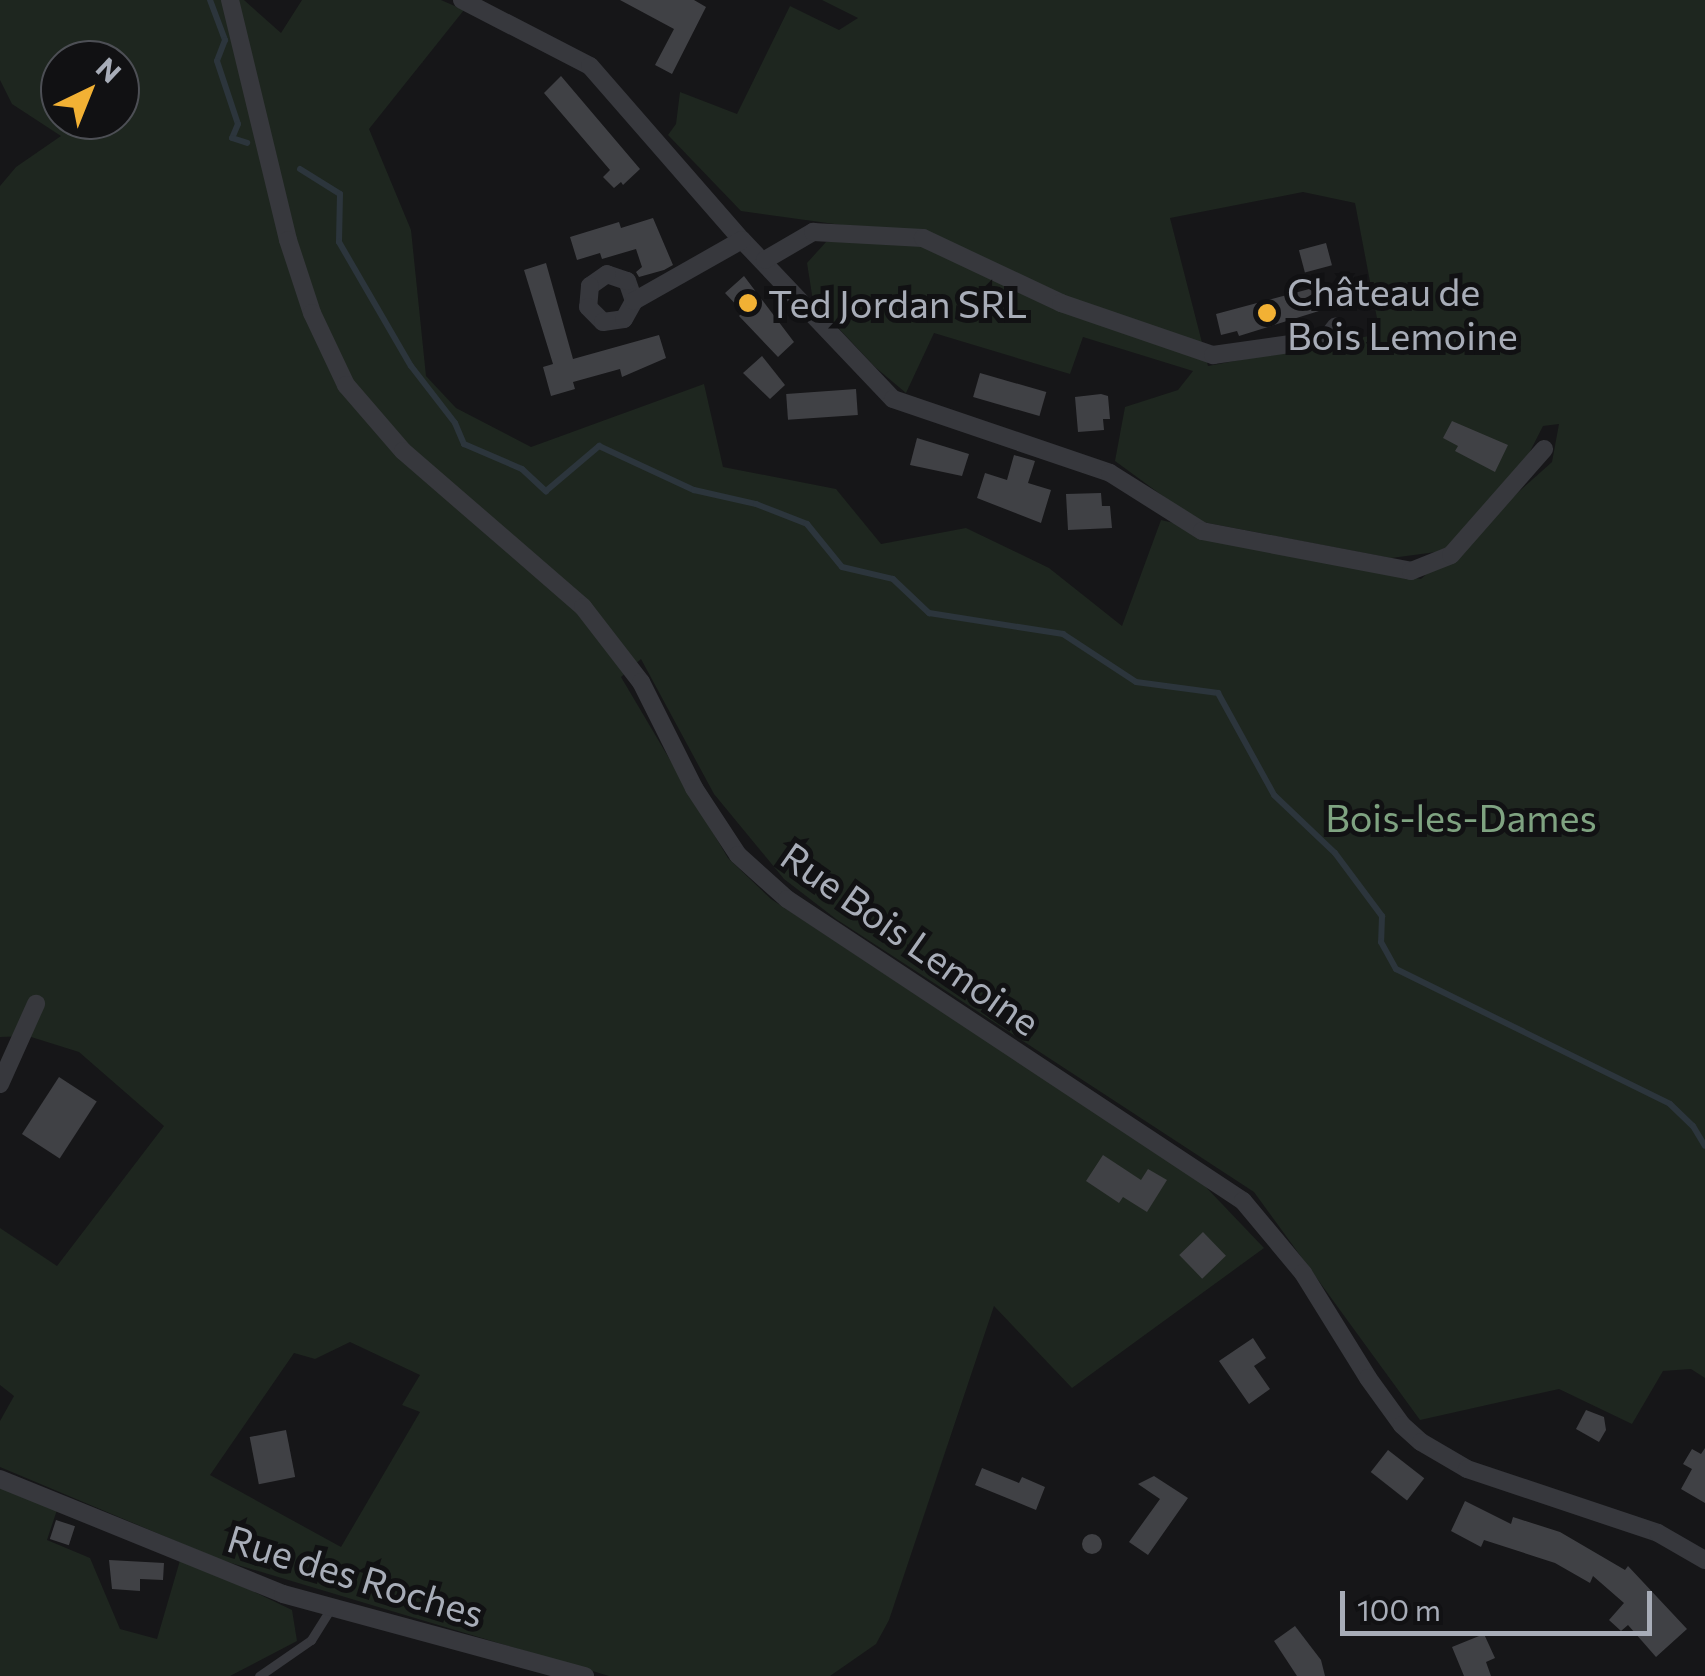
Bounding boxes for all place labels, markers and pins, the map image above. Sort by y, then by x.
place label: Château de Bois Lemoine [1287,268,1518,358]
place label: Ted Jordan SRL [768,280,1027,326]
marker: Ted Jordan SRL [737,292,759,314]
marker: Château de Bois Lemoine [1256,302,1278,324]

